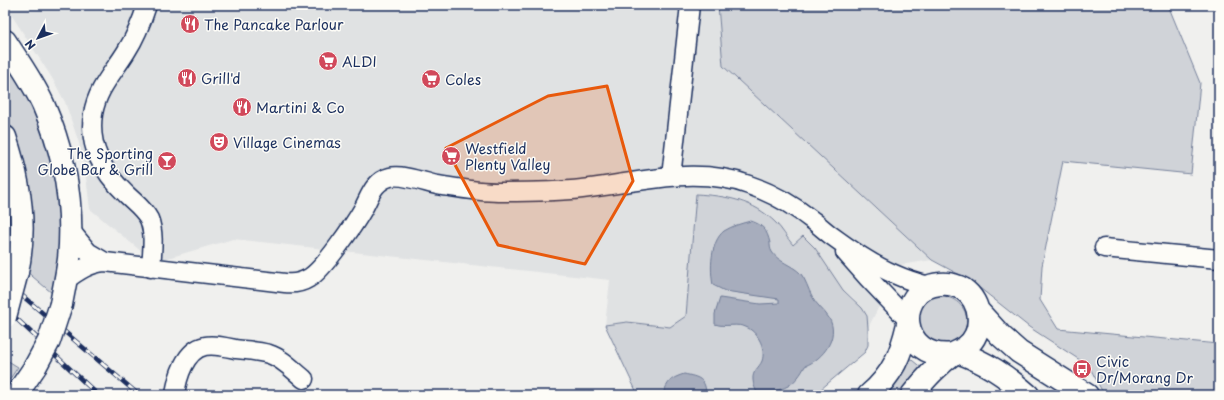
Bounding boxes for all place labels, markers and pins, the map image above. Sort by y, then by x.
restaurant icon: The Pancake Parlour [179,13,201,35]
place label: The Pancake Parlour [204,14,344,35]
supermarket icon: ALDI [317,50,339,72]
place label: ALDI [342,51,377,72]
restaurant icon: Grill'd [176,67,198,89]
place label: Grill'd [201,68,241,89]
supermarket icon: Coles [420,68,442,90]
place label: Coles [445,69,481,90]
restaurant icon: Martini & Co [231,96,253,118]
place label: Martini & Co [256,97,345,118]
theatre icon: Village Cinemas [208,131,230,153]
place label: Village Cinemas [233,132,341,153]
place label: Westfield Plenty Valley [465,138,551,175]
place label: The Sporting Globe Bar & Grill [38,143,153,180]
supermarket icon: Westfield Plenty Valley [440,145,462,167]
bar icon: The Sporting Globe Bar & Grill [156,150,178,172]
place label: Civic Dr/Morang Dr [1096,351,1194,388]
bus stop icon: Civic Dr/Morang Dr [1071,358,1093,380]

